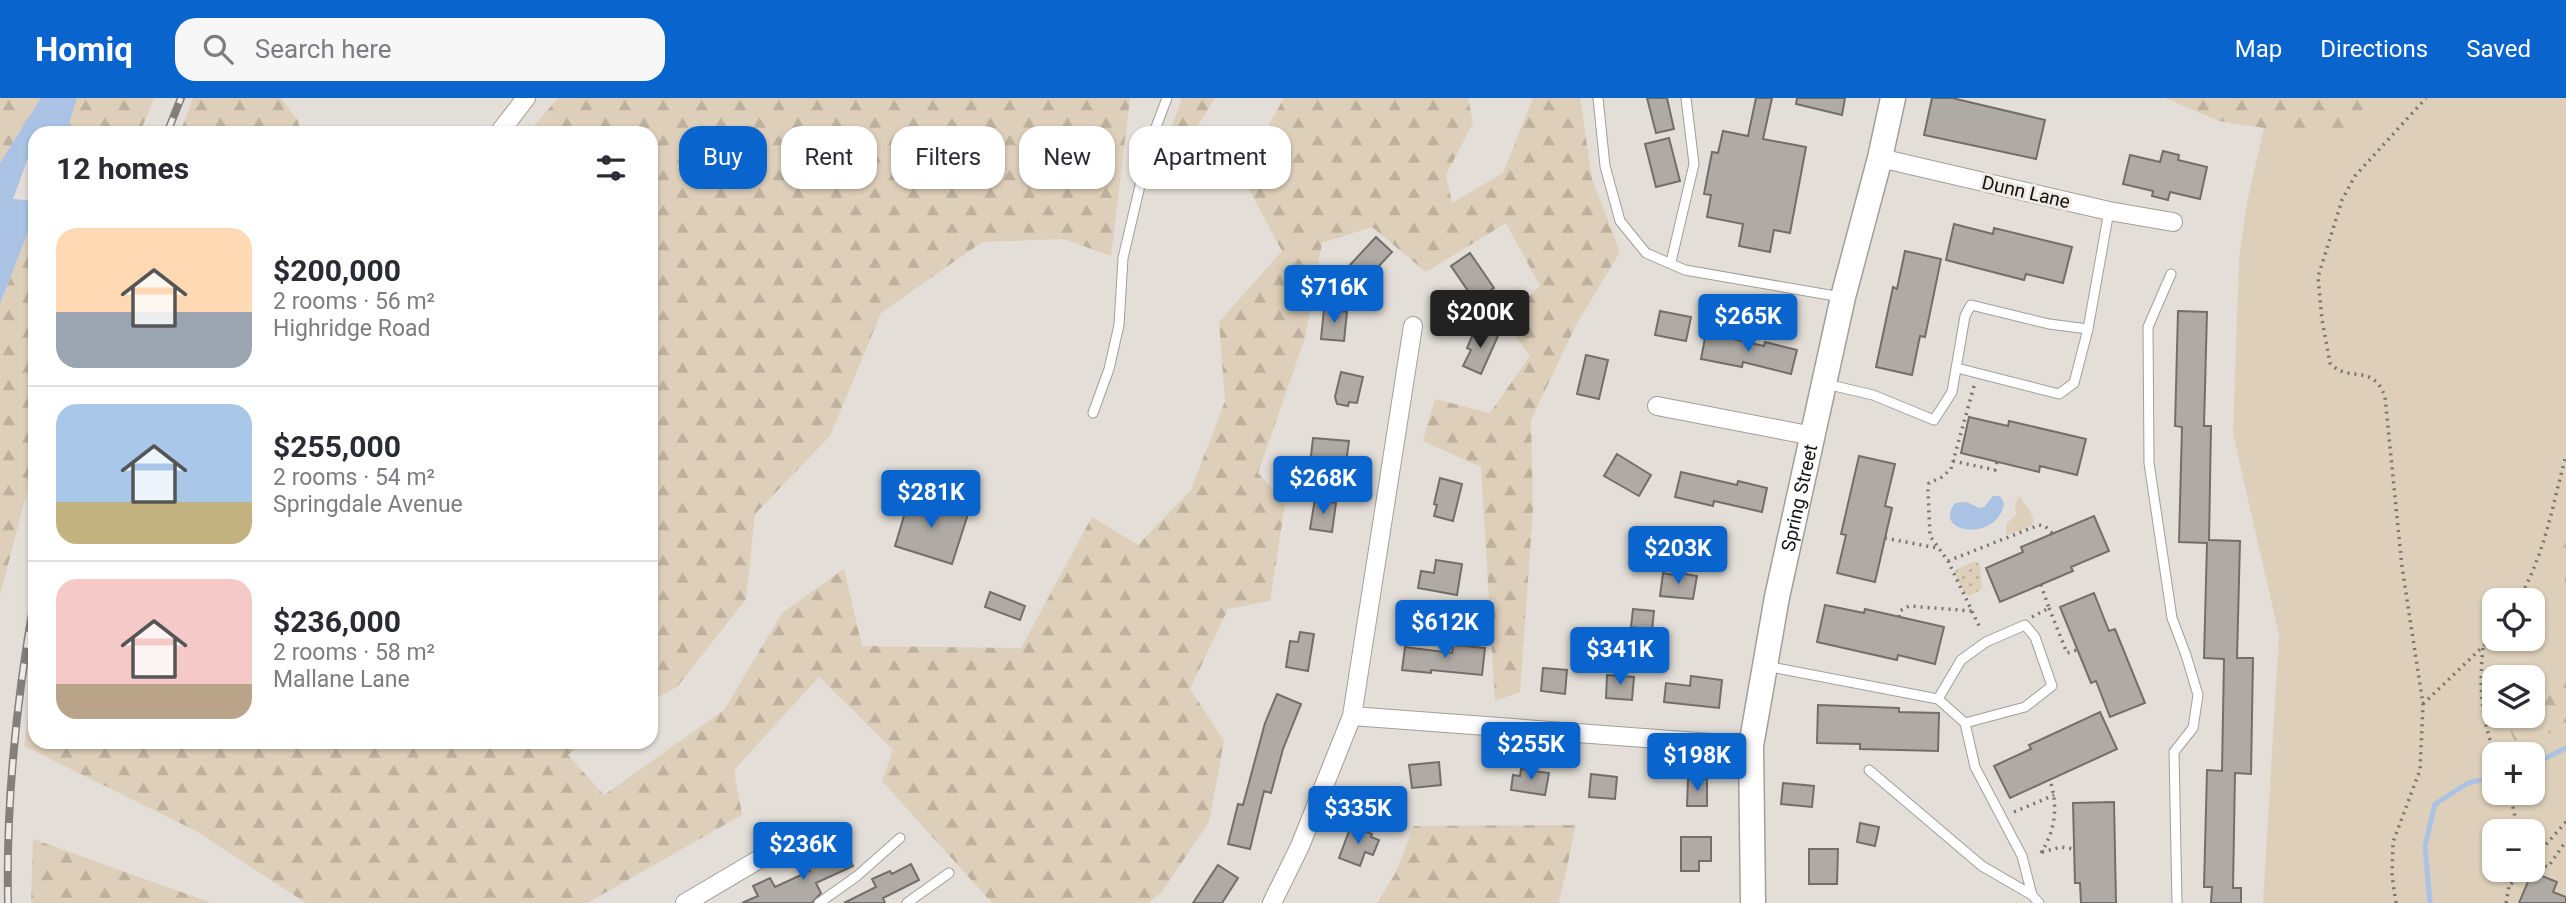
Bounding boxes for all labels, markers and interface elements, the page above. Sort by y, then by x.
search box [175,18,665,81]
text: Homiq [35,30,133,69]
icon: search [199,30,237,68]
text: Search here [255,34,392,64]
text: Map [2235,35,2282,63]
text: Directions [2320,35,2428,63]
text: Saved [2466,35,2531,63]
chip: Buy [679,126,767,189]
chip: Rent [781,126,877,189]
chip: Filters [891,126,1005,189]
chip: New [1019,126,1115,189]
chip: Apartment [1129,126,1291,189]
icon: filters [592,149,630,187]
text: 12 homes [56,151,189,186]
street label: Dunn Lane [1980,171,2072,213]
text: $200,000 [273,253,401,288]
icon: home [112,256,196,340]
pin: $716K [1285,266,1383,325]
text: $716K [1300,274,1368,301]
text: 2 rooms · 56 m² [273,288,435,315]
pin: $200K [1431,290,1529,350]
pin: $265K [1699,294,1797,354]
text: $200K [1446,299,1514,326]
text: $265K [1714,303,1782,330]
text: Highridge Road [273,315,431,342]
text: $255,000 [273,429,401,464]
icon: home [112,432,196,516]
street label: Spring Street [1776,442,1822,553]
pin: $268K [1274,456,1372,516]
text: 2 rooms · 54 m² [273,464,435,491]
text: $268K [1289,465,1357,492]
pin: $281K [882,470,980,530]
text: $281K [897,479,965,506]
text: Springdale Avenue [273,491,463,518]
pin: $203K [1629,526,1727,586]
text: $203K [1644,535,1712,562]
map controls [2482,588,2545,882]
button: locate [2482,588,2545,651]
pin: $612K [1396,601,1494,660]
text: $236,000 [273,604,401,639]
icon: home [112,607,196,691]
text: $612K [1411,609,1479,636]
pin: $341K [1571,628,1669,687]
text: $341K [1586,636,1654,663]
text: 2 rooms · 58 m² [273,639,435,666]
button: layers [2482,665,2545,728]
text: Mallane Lane [273,666,410,693]
pin: $255K [1482,722,1580,782]
text: $255K [1497,731,1565,758]
pin: $198K [1648,734,1746,793]
text: $198K [1663,742,1731,769]
button: + [2482,742,2545,805]
pin: $335K [1309,786,1407,846]
text: $335K [1324,795,1392,822]
button: − [2482,819,2545,882]
pin: $236K [754,822,852,882]
text: $236K [769,831,837,858]

